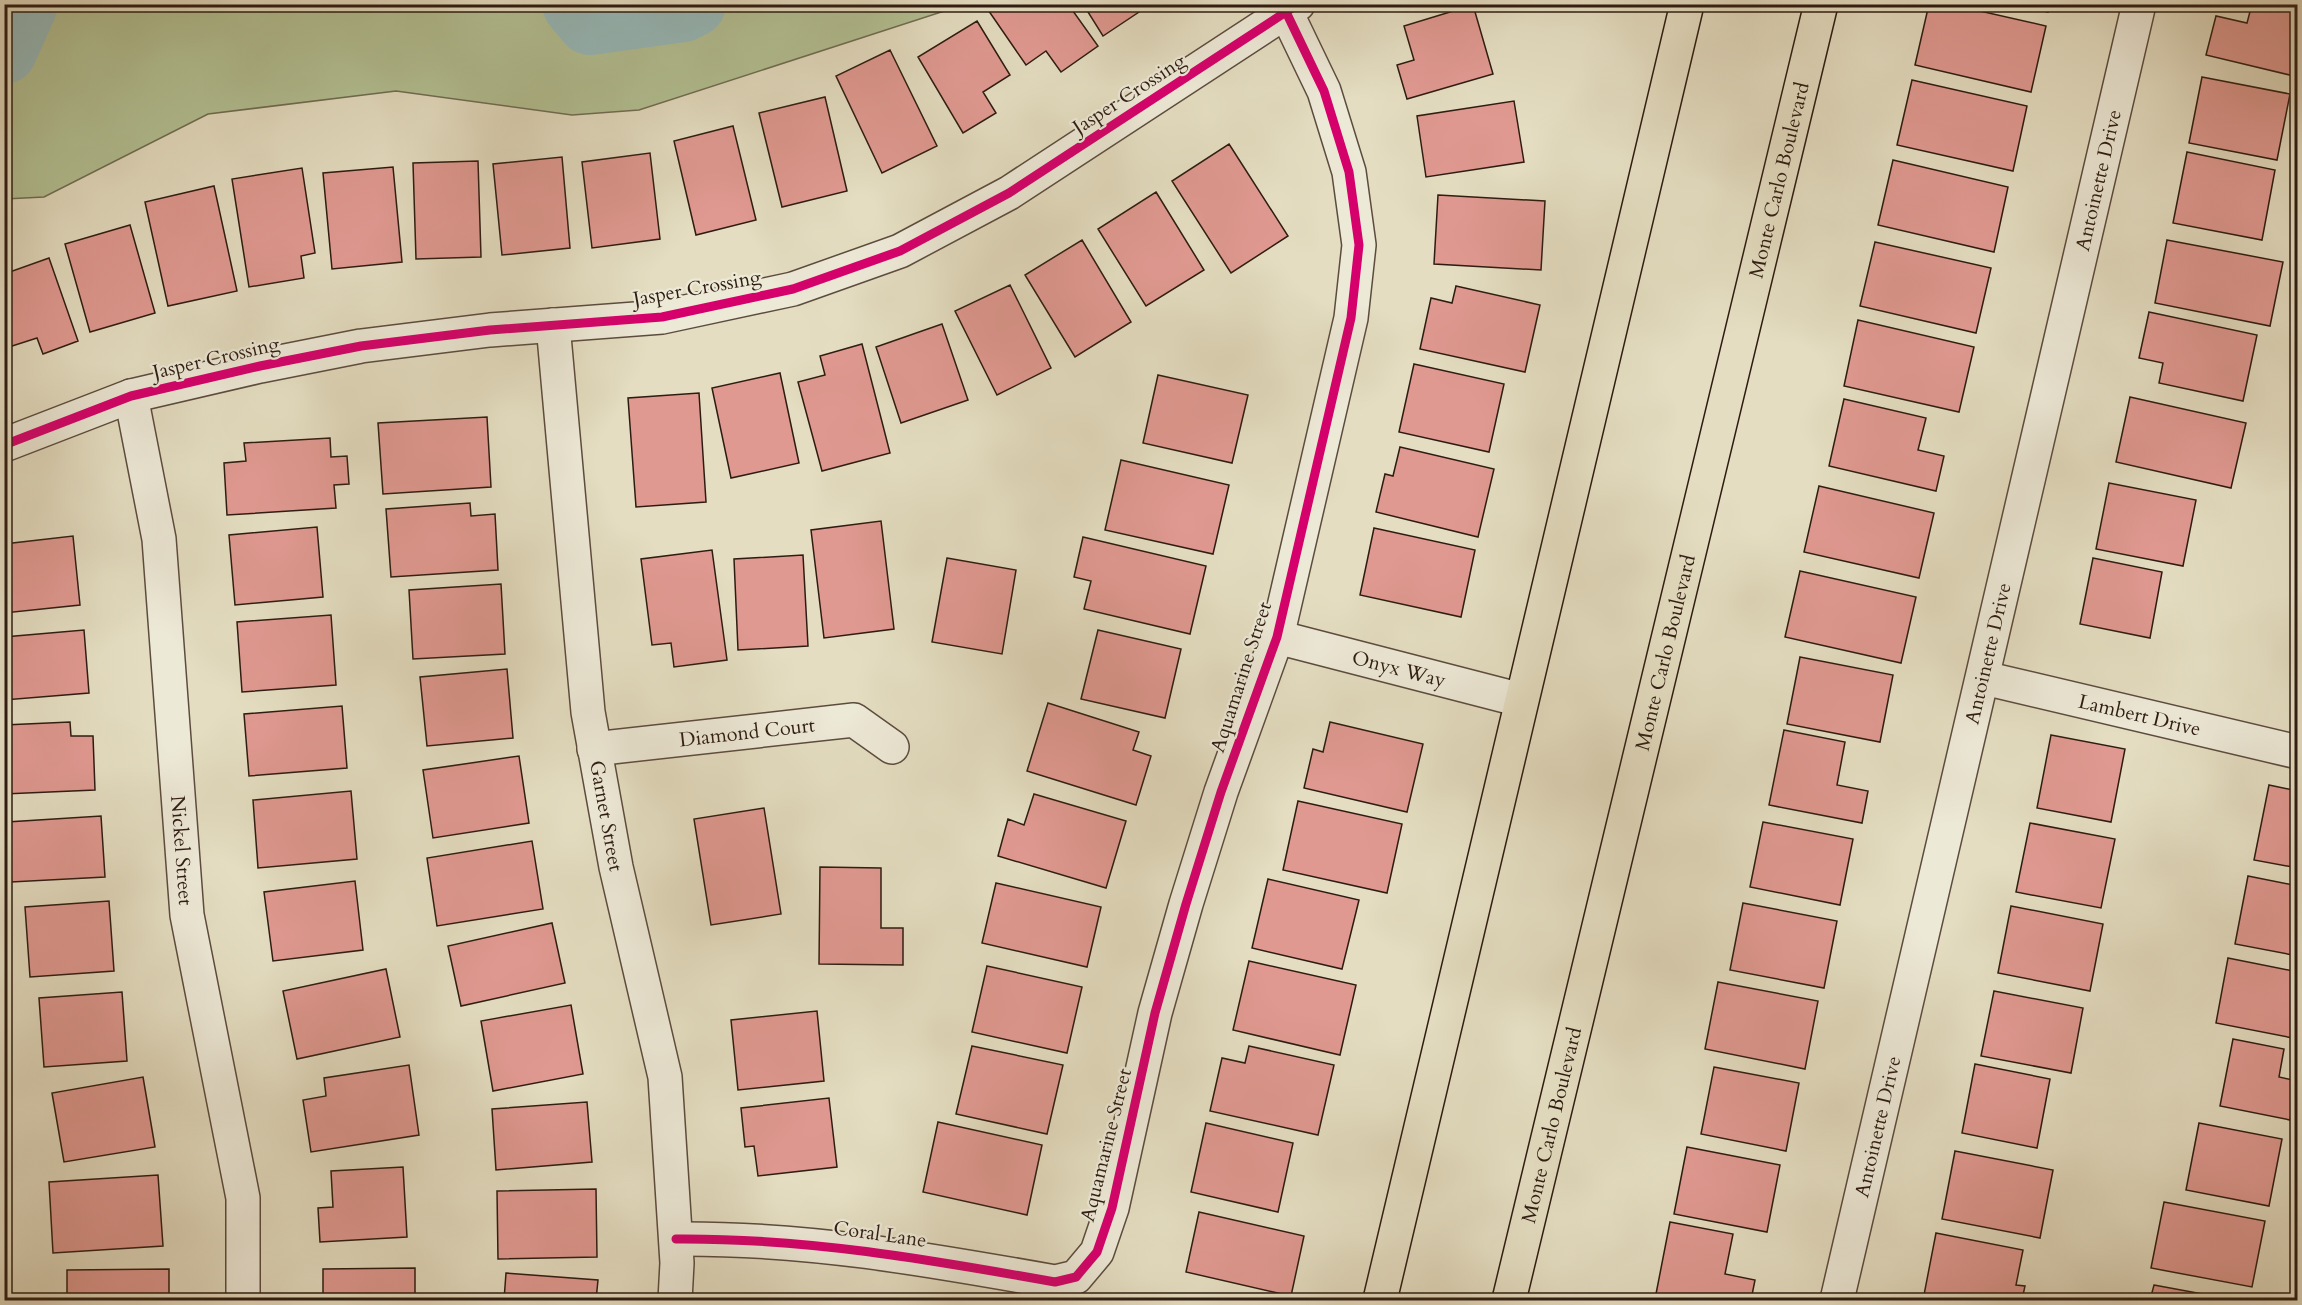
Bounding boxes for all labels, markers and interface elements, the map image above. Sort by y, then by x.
street label: Jasper Crossing [1065,47,1191,142]
street label: Monte Carlo Boulevard [1742,79,1815,281]
street label: Antoinette Drive [2068,107,2128,253]
street label: Jasper Crossing [628,263,764,313]
street label: Jasper Crossing [147,330,283,386]
street label: Monte Carlo Boulevard [1628,551,1702,753]
street label: Antoinette Drive [1958,580,2017,727]
street label: Aquamarine Street [1204,598,1278,756]
street label: Onyx Way [1349,643,1449,694]
street label: Lambert Drive [2076,687,2204,742]
street label: Diamond Court [678,711,817,753]
street label: Garnet Street [583,758,630,875]
street label: Nickel Street [165,794,200,907]
street label: Monte Carlo Boulevard [1515,1024,1588,1226]
street label: Antoinette Drive [1848,1053,1907,1200]
street label: Aquamarine Street [1074,1065,1138,1224]
street label: Coral Lane [832,1214,928,1254]

